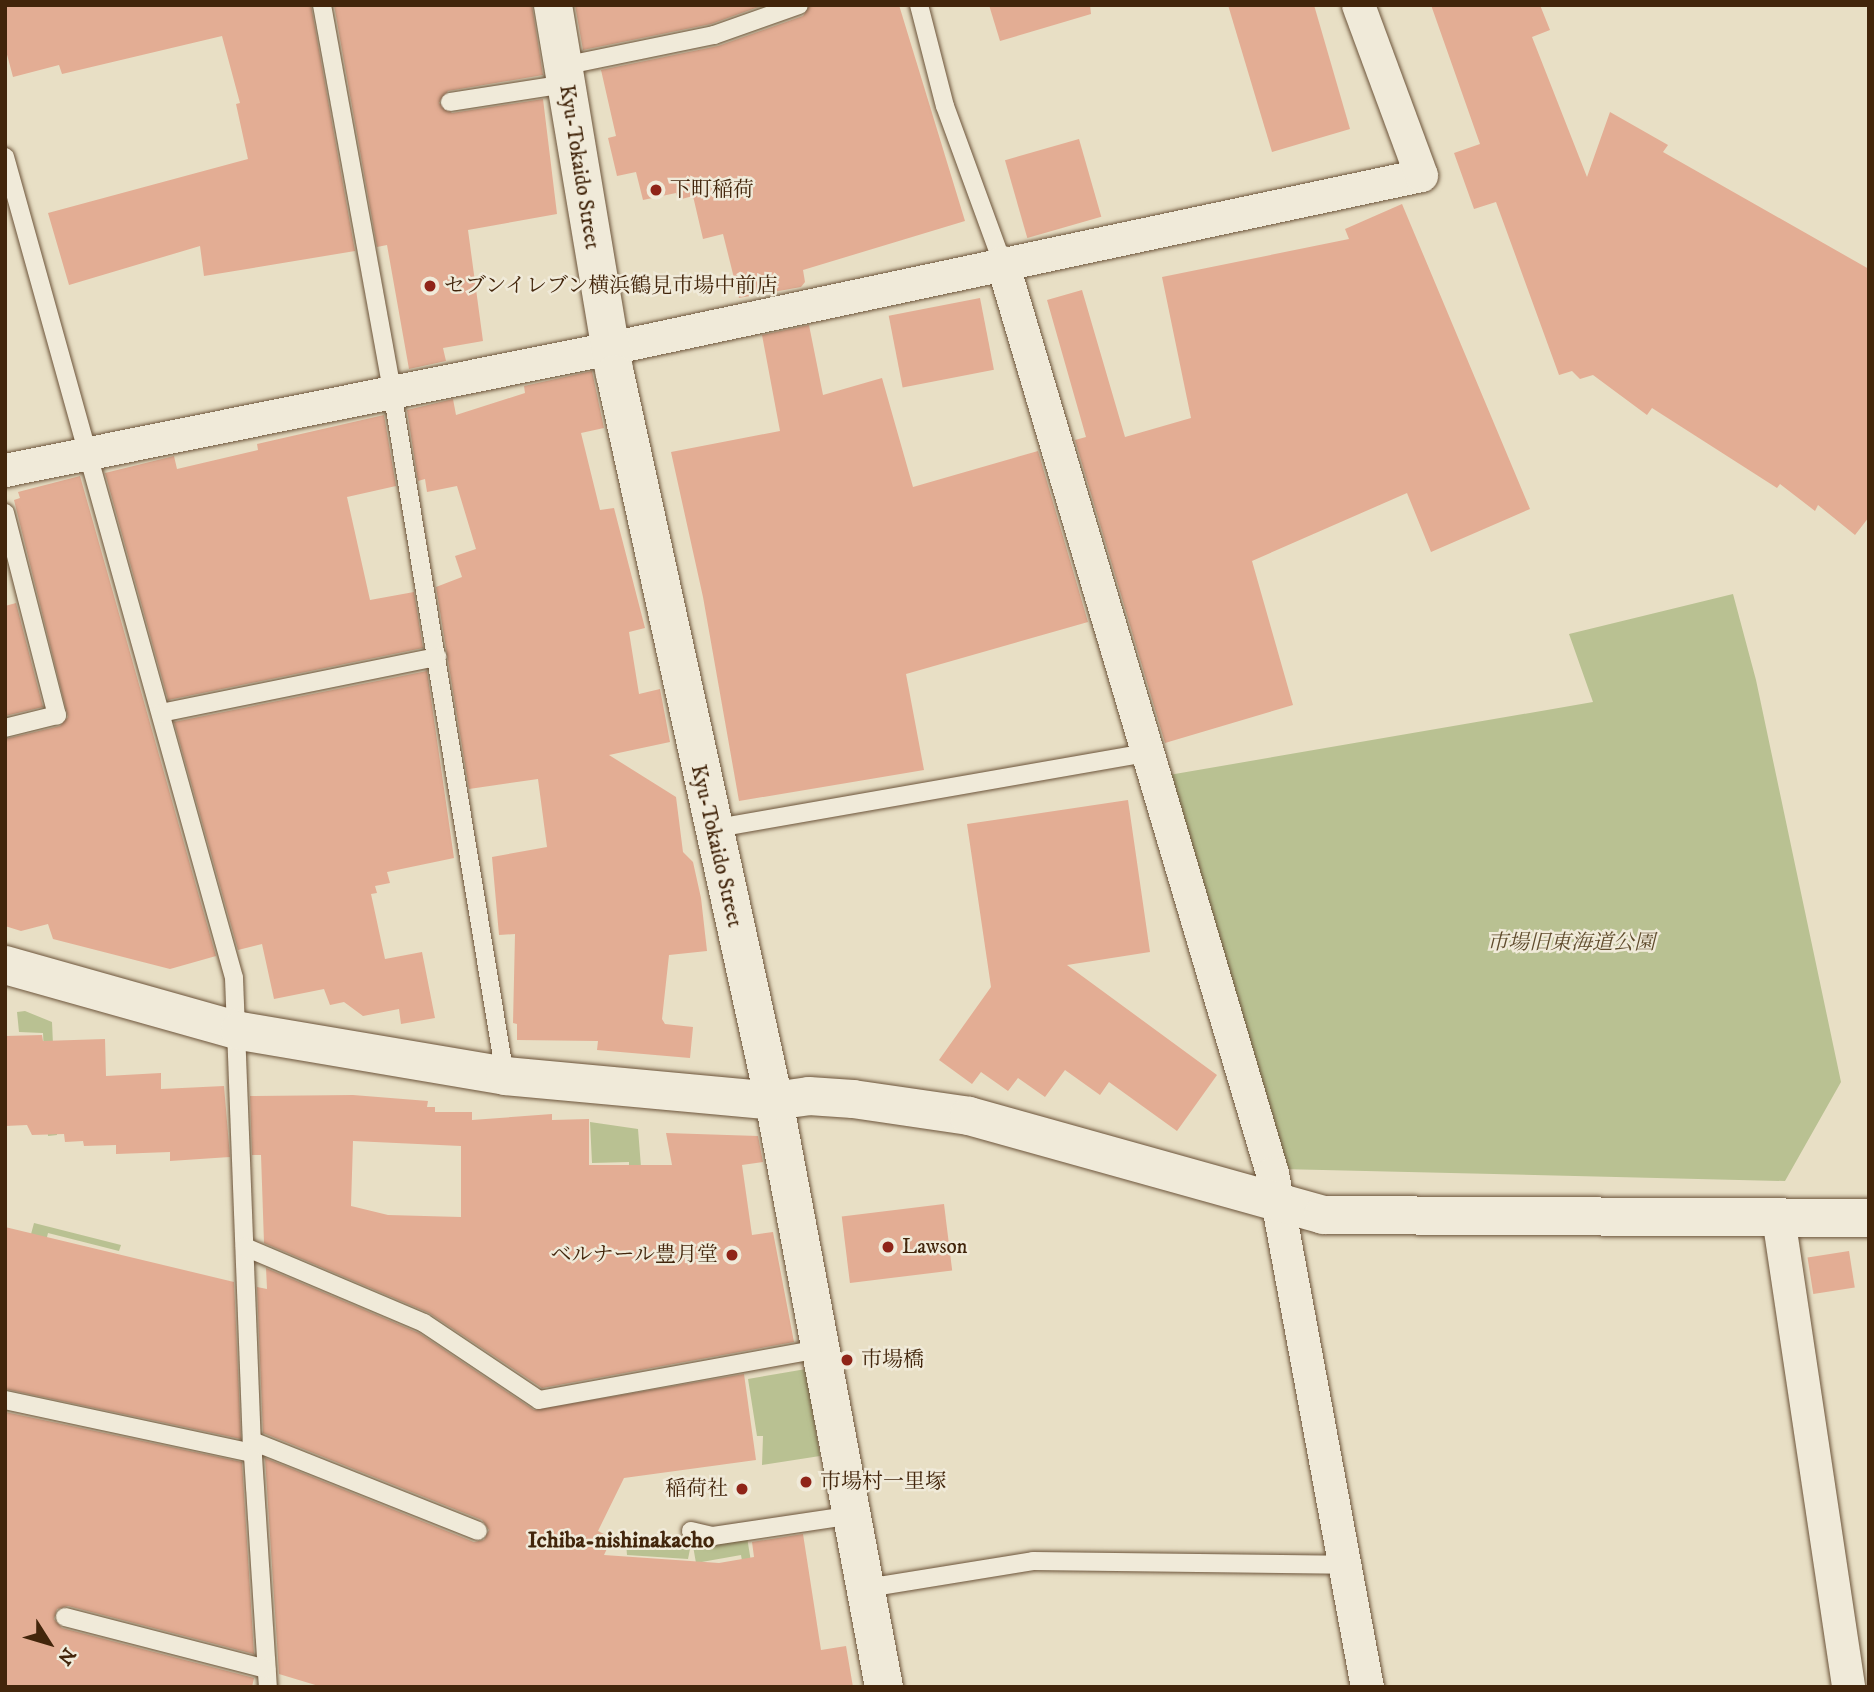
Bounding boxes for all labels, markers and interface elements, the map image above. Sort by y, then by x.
street label: Kyu-Tokaido Street [554,83,604,251]
place label: 下町稲荷 [670,177,754,203]
marker: 下町稲荷 [648,182,664,198]
place label: セブンイレブン横浜鶴見市場中前店 [444,273,780,299]
marker: セブンイレブン横浜鶴見市場中前店 [422,278,438,294]
street label: Kyu-Tokaido Street [685,762,747,930]
park label: 市場旧東海道公園 [1487,930,1655,956]
place label: Lawson [902,1234,968,1260]
marker: Lawson [880,1239,896,1255]
place label: ベルナール豊月堂 [550,1242,718,1268]
marker: ベルナール豊月堂 [724,1247,740,1263]
place label: 市場橋 [861,1347,924,1373]
marker: 市場橋 [839,1352,855,1368]
place label: 市場村一里塚 [820,1469,946,1495]
marker: 市場村一里塚 [798,1474,814,1490]
place label: 稲荷社 [665,1476,728,1502]
marker: 稲荷社 [734,1481,750,1497]
district label: Ichiba-nishinakacho [528,1527,714,1555]
north arrow [14,1608,84,1678]
text: N [52,1643,80,1669]

